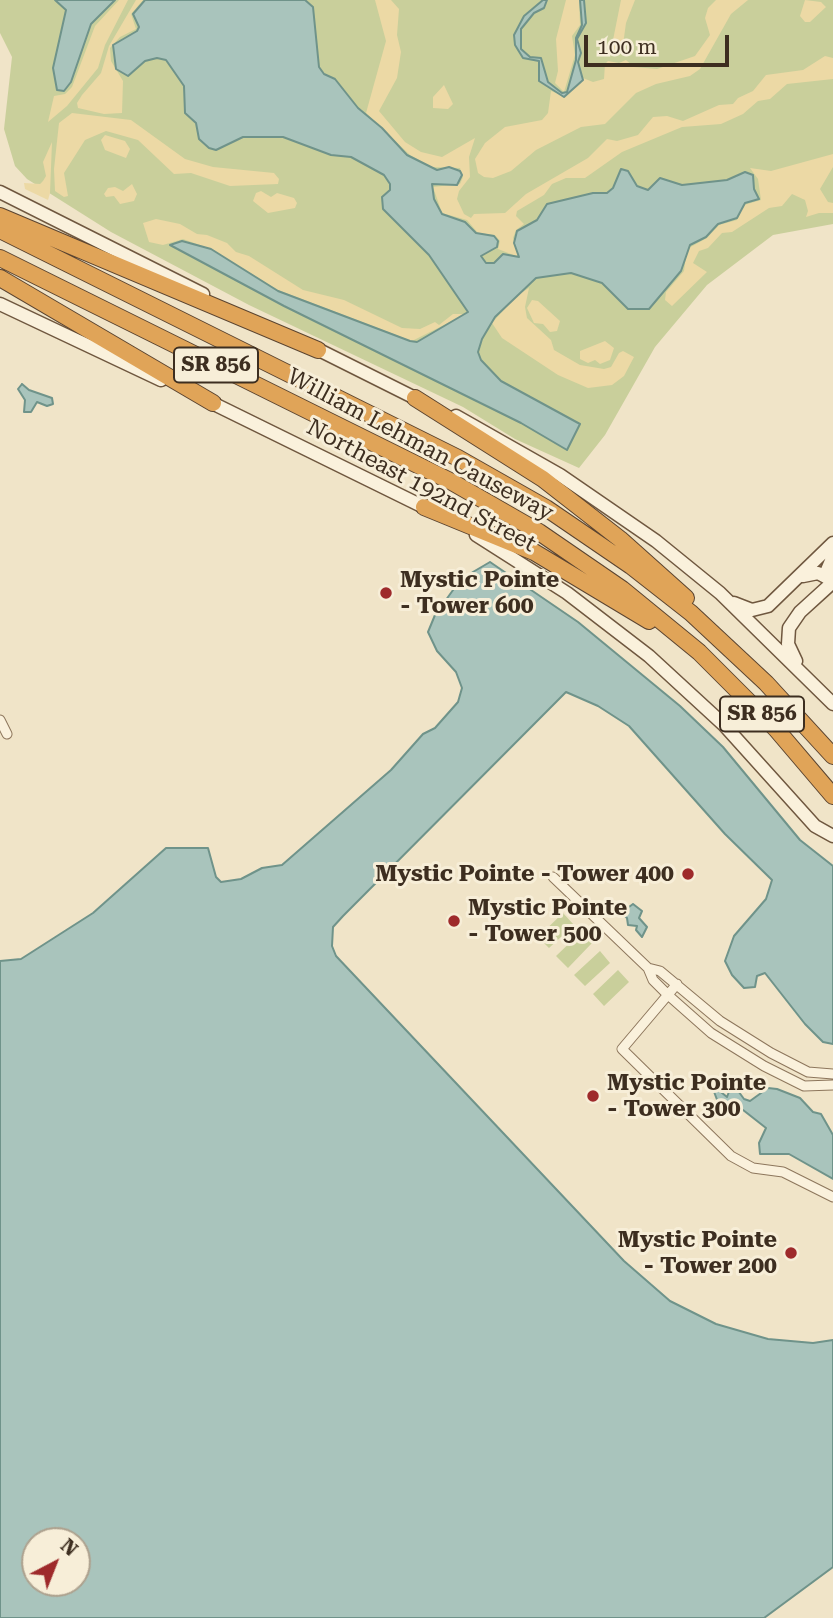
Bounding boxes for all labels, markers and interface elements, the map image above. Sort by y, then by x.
scale bar [588,21,733,65]
text: 100 m [597,35,657,59]
road number: SR 856 [174,348,258,382]
street label: William Lehman Causeway [282,363,558,527]
street label: Northeast 192nd Street [302,414,540,558]
place label: Mystic Pointe - Tower 600 [400,566,559,620]
marker: Mystic Pointe - Tower 600 [378,585,394,601]
road number: SR 856 [720,696,804,732]
place label: Mystic Pointe - Tower 400 [375,860,674,888]
marker: Mystic Pointe - Tower 400 [680,866,696,882]
place label: Mystic Pointe - Tower 500 [468,894,627,948]
marker: Mystic Pointe - Tower 500 [446,913,462,929]
place label: Mystic Pointe - Tower 300 [607,1069,766,1123]
marker: Mystic Pointe - Tower 300 [585,1088,601,1104]
place label: Mystic Pointe - Tower 200 [618,1226,777,1280]
marker: Mystic Pointe - Tower 200 [783,1245,799,1261]
north arrow [21,1527,91,1597]
text: N [56,1534,82,1561]

